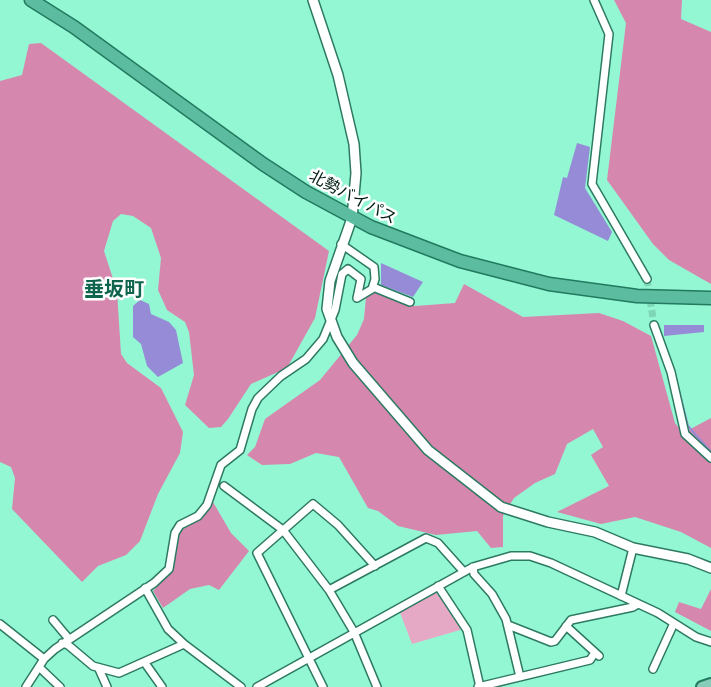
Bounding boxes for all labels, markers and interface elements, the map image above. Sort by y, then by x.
street label: 北勢バイパス [306,166,400,228]
district label: 垂坂町 [84,277,144,301]

